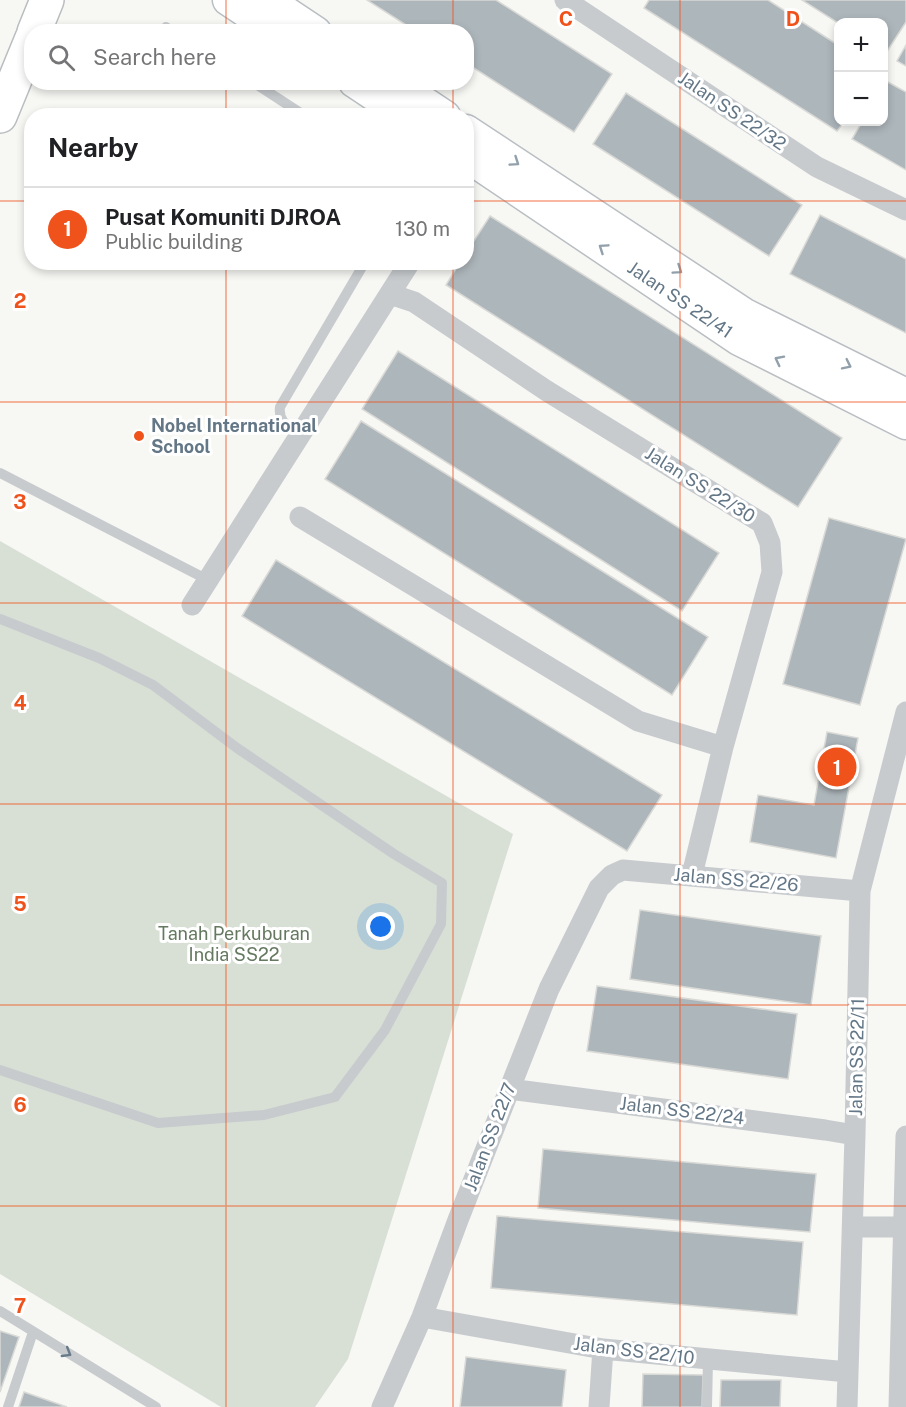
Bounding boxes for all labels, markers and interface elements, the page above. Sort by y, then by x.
text: C [559,7,573,31]
text: D [786,7,800,31]
map controls [834,18,888,126]
button: + [834,18,888,72]
search box [24,24,474,90]
icon: search [45,41,78,74]
text: Search here [93,44,217,70]
street label: Jalan SS 22/32 [674,67,790,154]
button: − [834,72,888,126]
text: Nearby [48,132,138,163]
one-way arrow [509,155,520,166]
text: Pusat Komuniti DJROA [105,204,341,230]
text: 1 [63,217,72,241]
text: 130 m [395,217,450,241]
text: Public building [105,230,243,254]
one-way arrow [599,244,610,255]
street label: Jalan SS 22/41 [624,257,737,342]
one-way arrow [672,262,682,274]
text: 2 [14,289,26,313]
one-way arrow [774,356,785,368]
one-way arrow [841,358,852,369]
place label: Nobel International School [151,415,317,457]
marker: Nobel International School [132,429,146,443]
street label: Jalan SS 22/30 [641,442,759,527]
text: 3 [13,490,27,514]
text: 4 [13,691,27,715]
pin: 1 [818,744,856,789]
street label: Jalan SS 22/26 [673,864,799,895]
text: 5 [13,892,27,916]
your location [366,912,395,941]
park label: Tanah Perkuburan India SS22 [158,923,310,965]
street label: Jalan SS 22/11 [845,998,868,1116]
street label: Jalan SS 22/7 [459,1080,520,1194]
street label: Jalan SS 22/24 [619,1092,746,1129]
text: 6 [13,1093,27,1117]
text: 7 [14,1294,26,1318]
street label: Jalan SS 22/10 [572,1333,696,1368]
one-way arrow [61,1346,72,1357]

